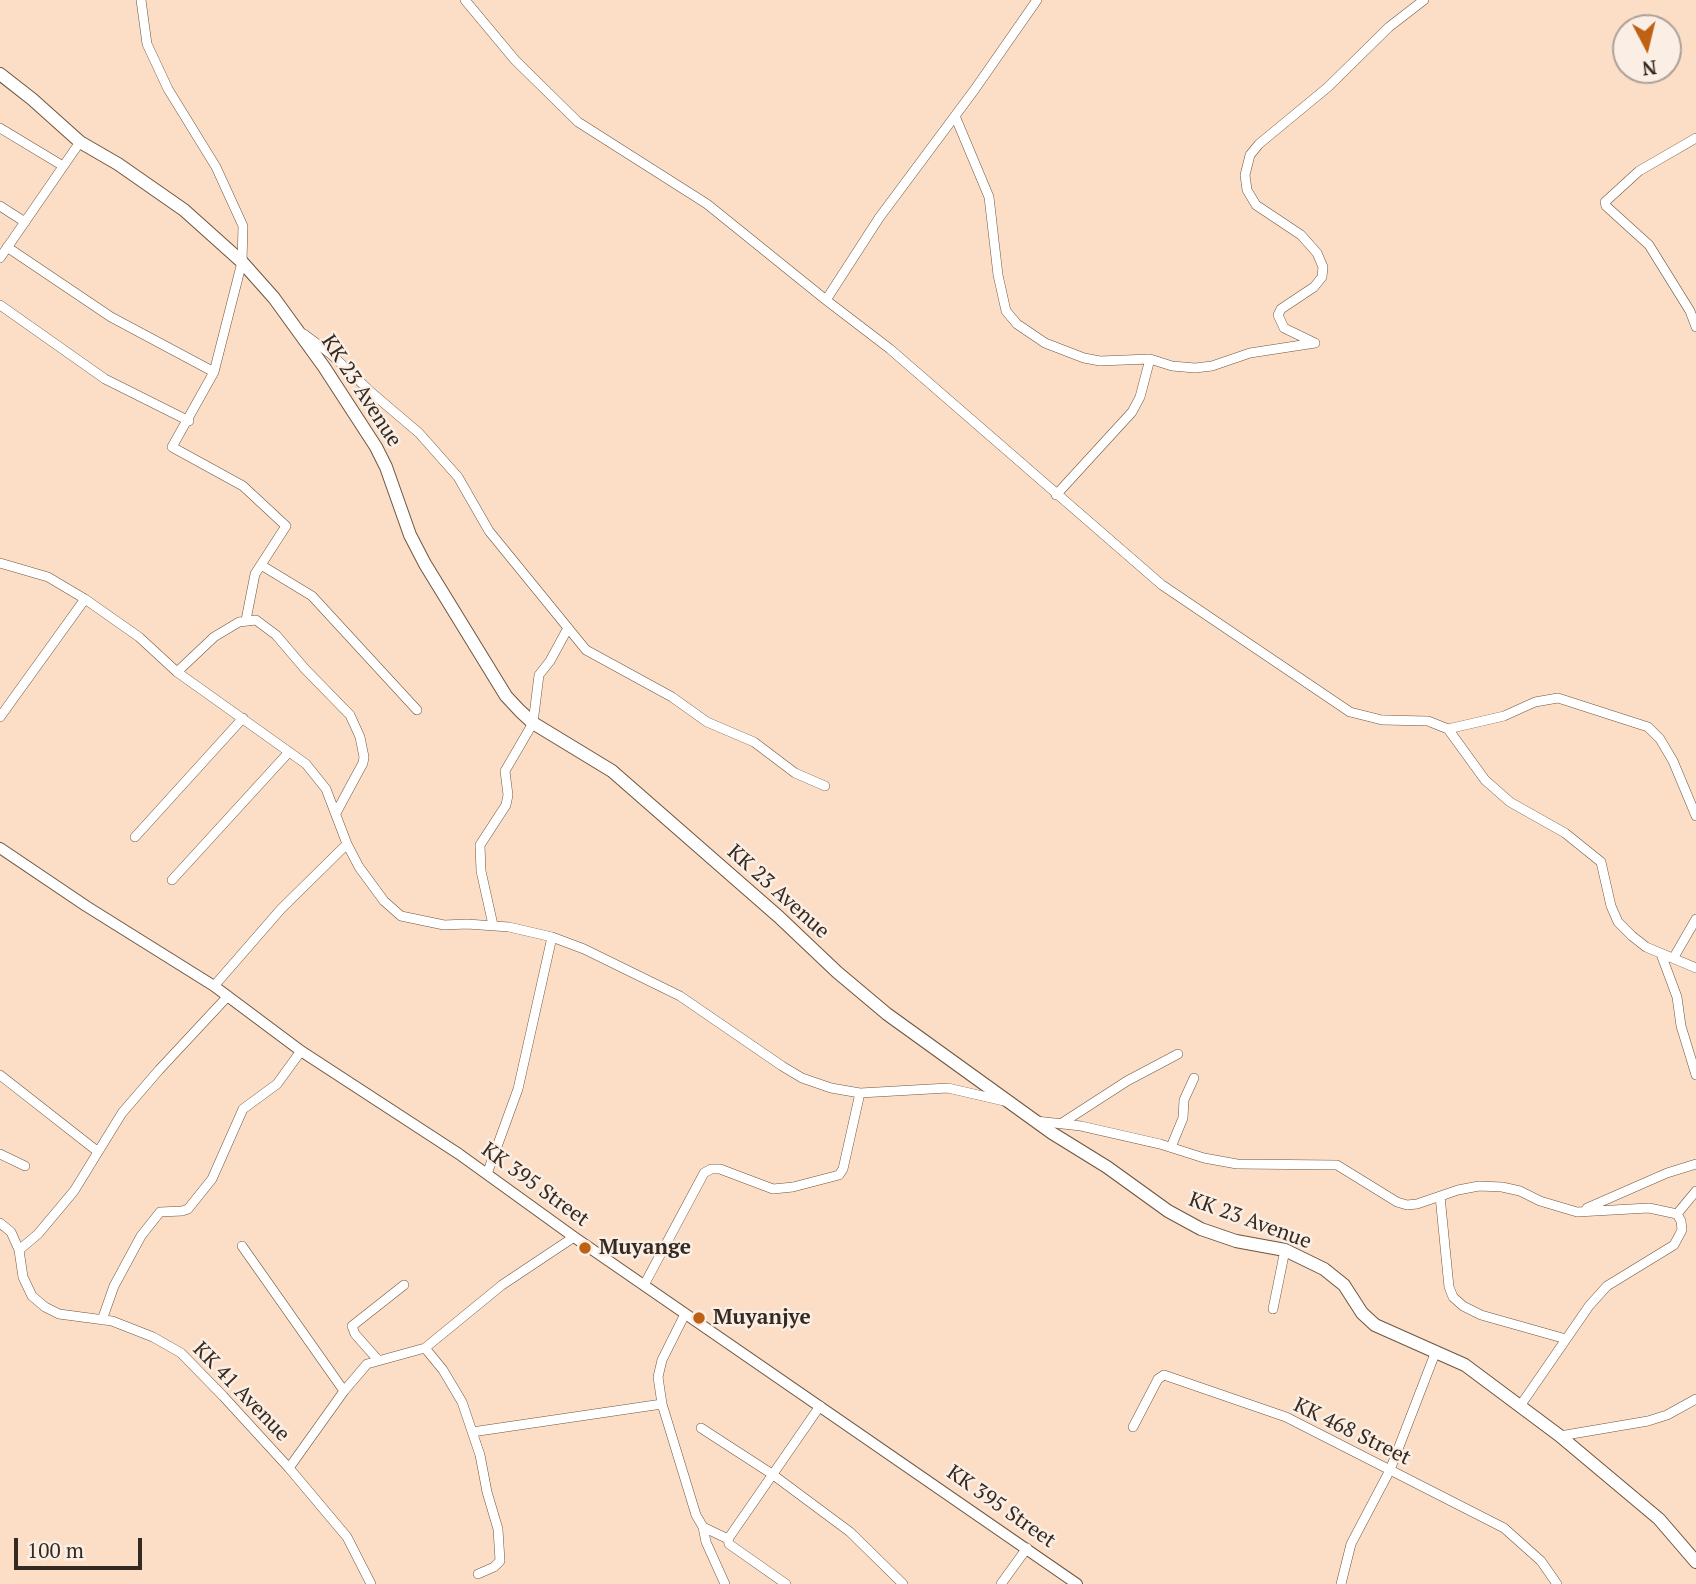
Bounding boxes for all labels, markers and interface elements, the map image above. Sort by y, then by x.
north arrow [1612,14,1682,84]
text: N [1641,55,1658,82]
street label: KK 23 Avenue [315,330,407,452]
street label: KK 23 Avenue [722,840,834,944]
street label: KK 395 Street [476,1137,594,1233]
street label: KK 23 Avenue [1185,1187,1315,1255]
place label: Muyange [599,1235,691,1261]
marker: Muyange [577,1240,593,1256]
place label: Muyanjye [713,1305,811,1331]
marker: Muyanjye [691,1310,707,1326]
street label: KK 41 Avenue [187,1337,295,1447]
street label: KK 468 Street [1289,1393,1415,1471]
street label: KK 395 Street [942,1460,1060,1554]
scale bar [18,1524,145,1568]
text: 100 m [27,1536,84,1564]

